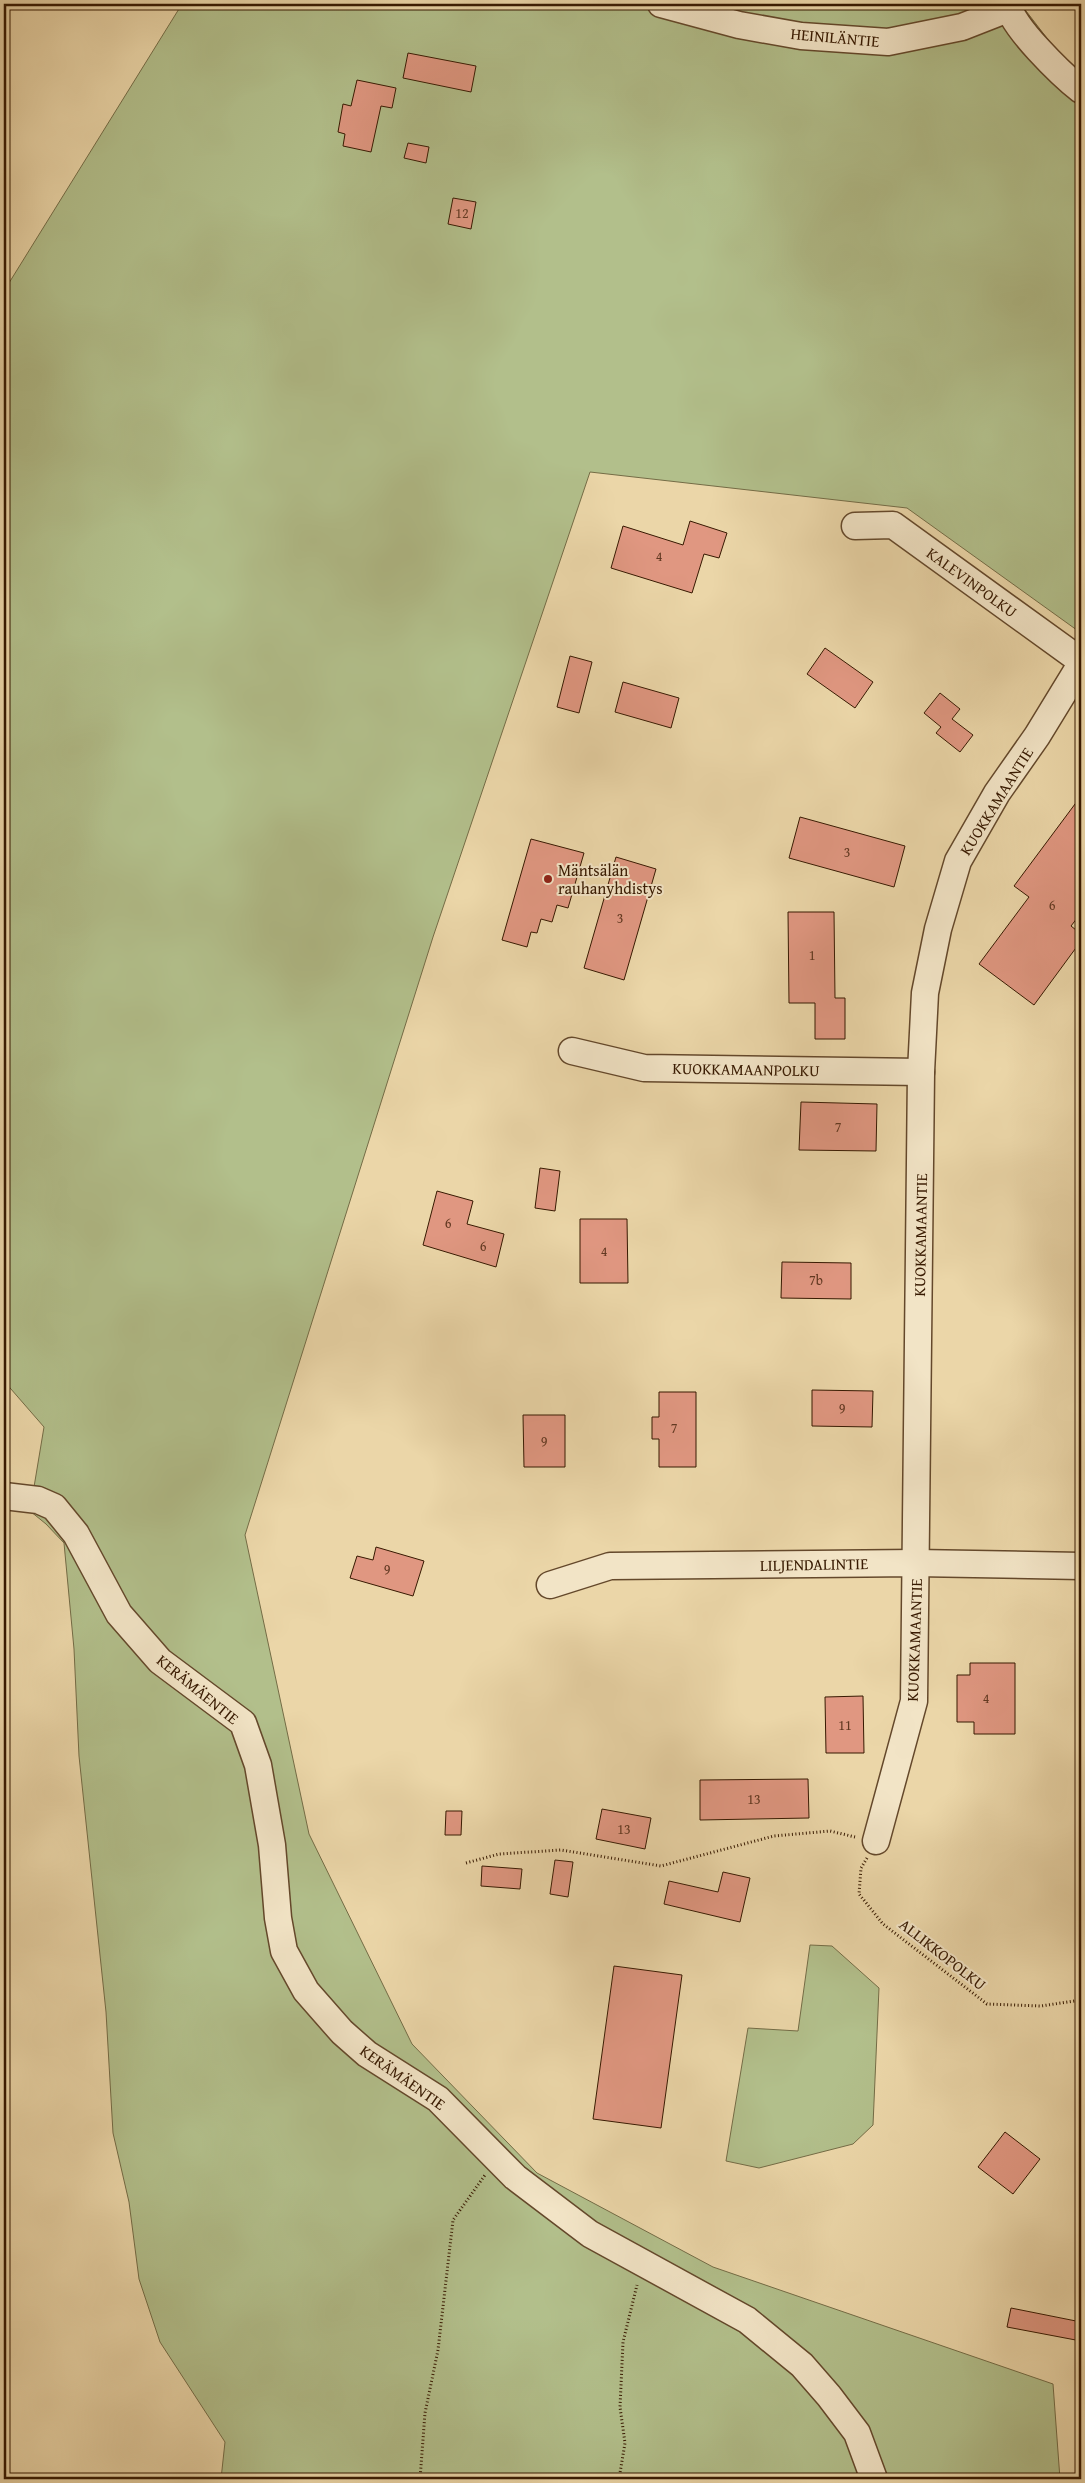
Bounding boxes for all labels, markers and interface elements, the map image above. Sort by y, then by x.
street label: HEINILÄNTIE [790,21,880,53]
house number: 12 [455,203,469,223]
street label: KALEVINPOLKU [922,541,1023,623]
house number: 4 [656,546,663,566]
street label: KUOKKAMAANTIE [953,742,1039,860]
house number: 3 [844,842,850,862]
place label: Mäntsälän rauhanyhdistys [558,858,663,900]
marker: Mäntsälän rauhanyhdistys [542,873,554,885]
house number: 6 [1049,895,1056,915]
house number: 3 [617,908,623,928]
house number: 1 [809,945,815,965]
street label: KUOKKAMAANPOLKU [672,1056,820,1082]
house number: 7 [835,1117,842,1137]
street label: KUOKKAMAANTIE [907,1173,933,1297]
house number: 6 [445,1213,452,1233]
house number: 6 [480,1236,487,1256]
house number: 4 [601,1241,608,1261]
house number: 7b [809,1270,823,1290]
house number: 9 [839,1398,846,1418]
house number: 7 [671,1418,678,1438]
house number: 9 [541,1431,548,1451]
street label: LILJENDALINTIE [760,1551,868,1577]
house number: 9 [384,1559,391,1579]
street label: KUOKKAMAANTIE [900,1578,928,1702]
street label: KERÄMÄENTIE [152,1648,244,1730]
house number: 4 [983,1688,990,1708]
house number: 11 [838,1715,852,1735]
house number: 13 [747,1789,761,1809]
house number: 13 [617,1819,631,1839]
street label: ALLIKKOPOLKU [894,1912,992,1996]
street label: KERÄMÄENTIE [355,2039,451,2115]

